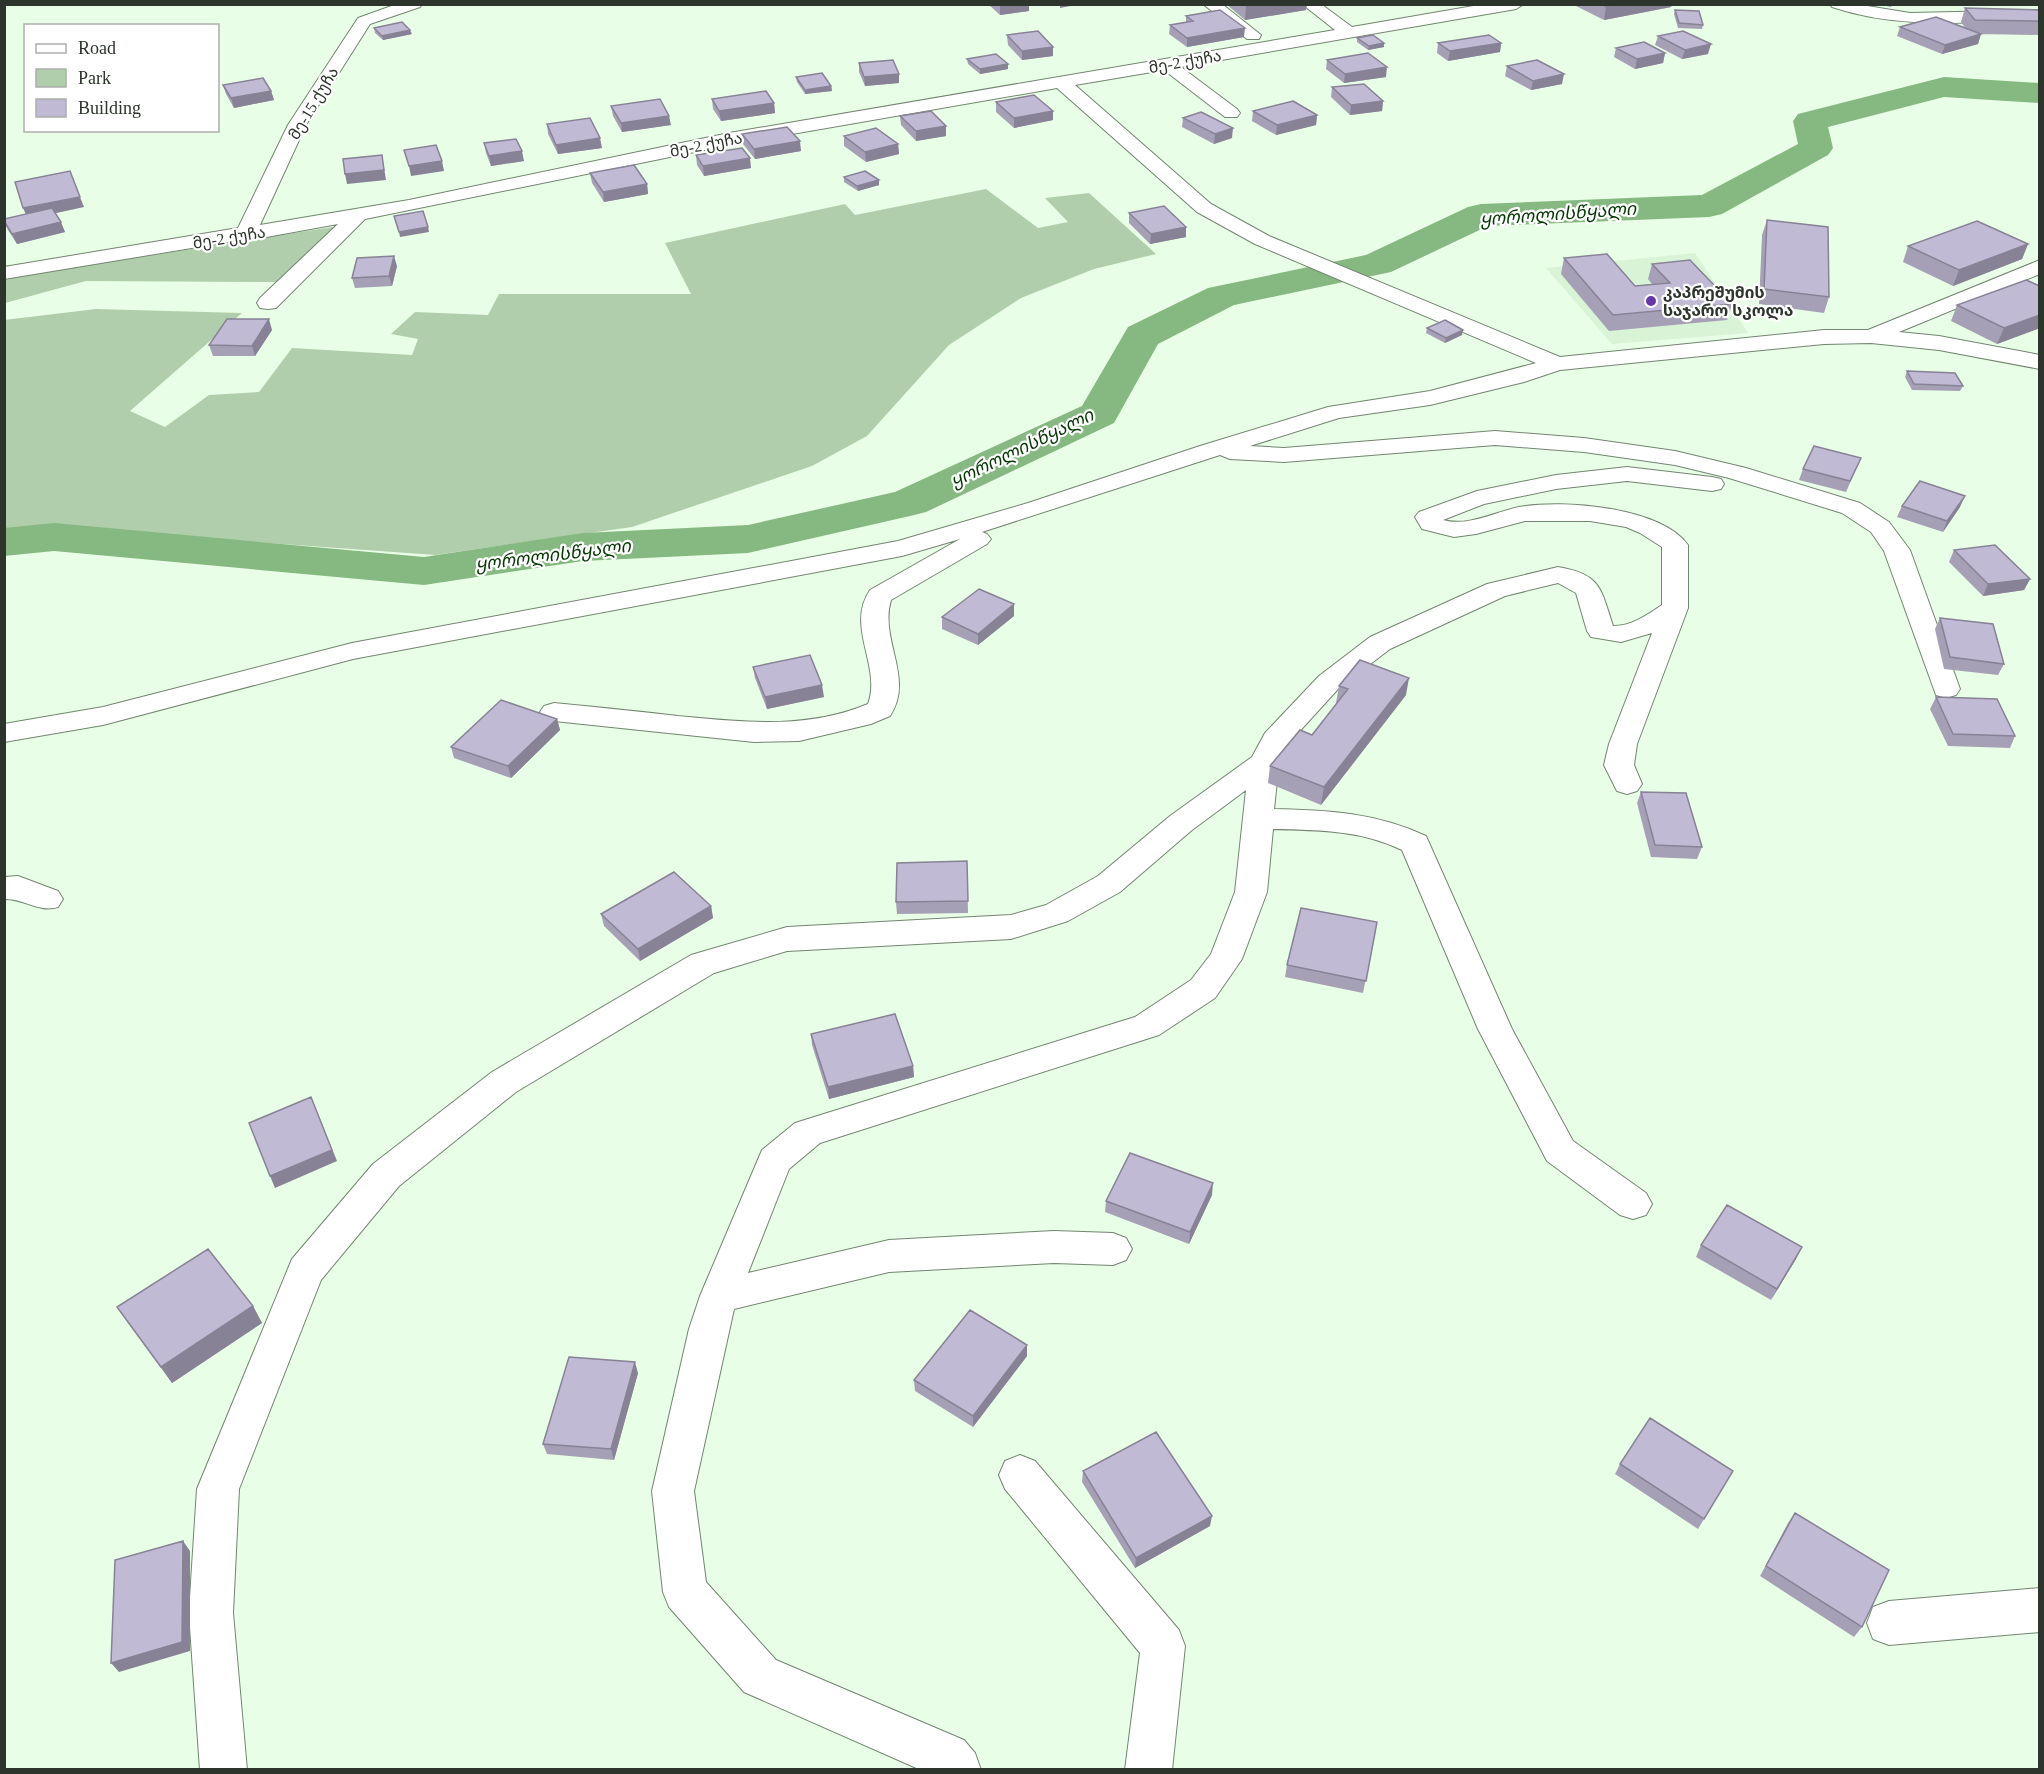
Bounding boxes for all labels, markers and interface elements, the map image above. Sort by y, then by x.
legend [24,24,219,132]
text: Road [78,38,116,58]
street label: მე-2 ქუჩა [1147,47,1223,77]
street label: მე-15 ქუჩა [285,64,343,143]
text: Park [78,68,111,88]
text: Building [78,98,141,118]
street label: მე-2 ქუჩა [668,129,744,161]
water label: ყოროლისწყალი [1479,199,1637,230]
street label: მე-2 ქუჩა [191,223,267,253]
place label: კაპრეშუმის საჯარო სკოლა [1663,284,1793,321]
marker: კაპრეშუმის საჯარო სკოლა [1644,294,1658,308]
water label: ყოროლისწყალი [947,404,1098,492]
water label: ყოროლისწყალი [474,535,633,575]

